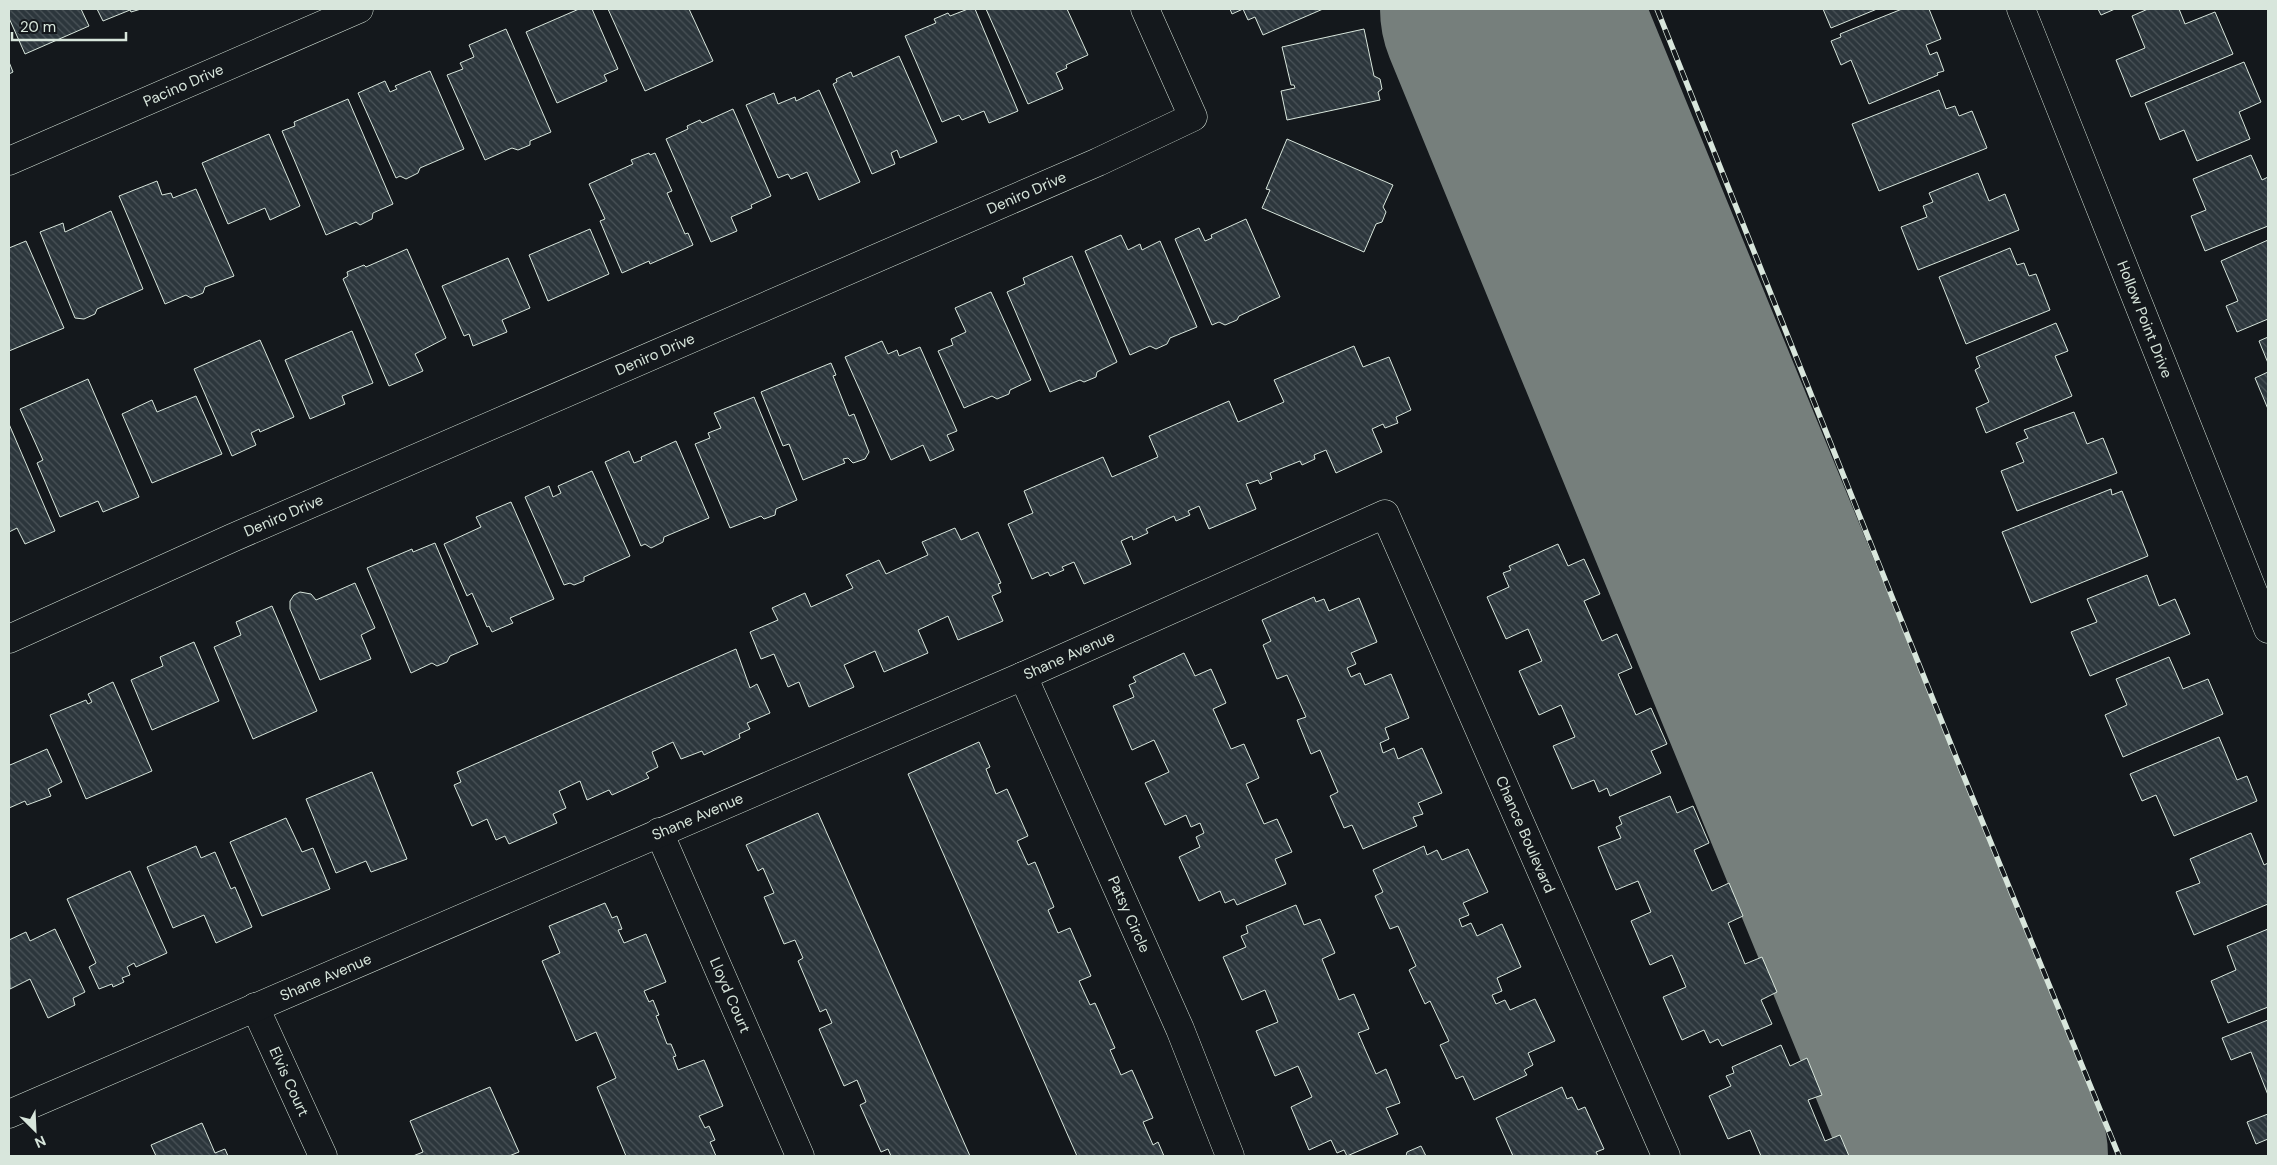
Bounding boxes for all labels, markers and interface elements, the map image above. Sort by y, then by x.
scale bar [12,10,126,42]
text: 20 m [20,17,56,37]
street label: Pacino Drive [140,59,227,112]
street label: Deniro Drive [984,167,1069,219]
street label: Hollow Point Drive [2112,258,2177,381]
street label: Deniro Drive [612,328,698,380]
street label: Deniro Drive [241,490,326,542]
street label: Shane Avenue [1020,626,1118,684]
street label: Chance Boulevard [1491,773,1560,896]
street label: Shane Avenue [649,788,746,845]
street label: Patsy Circle [1103,873,1155,956]
street label: Shane Avenue [277,949,375,1006]
street label: Lloyd Court [705,954,755,1036]
street label: Elvis Court [264,1044,314,1120]
north arrow [10,1105,60,1155]
text: N [32,1132,49,1152]

